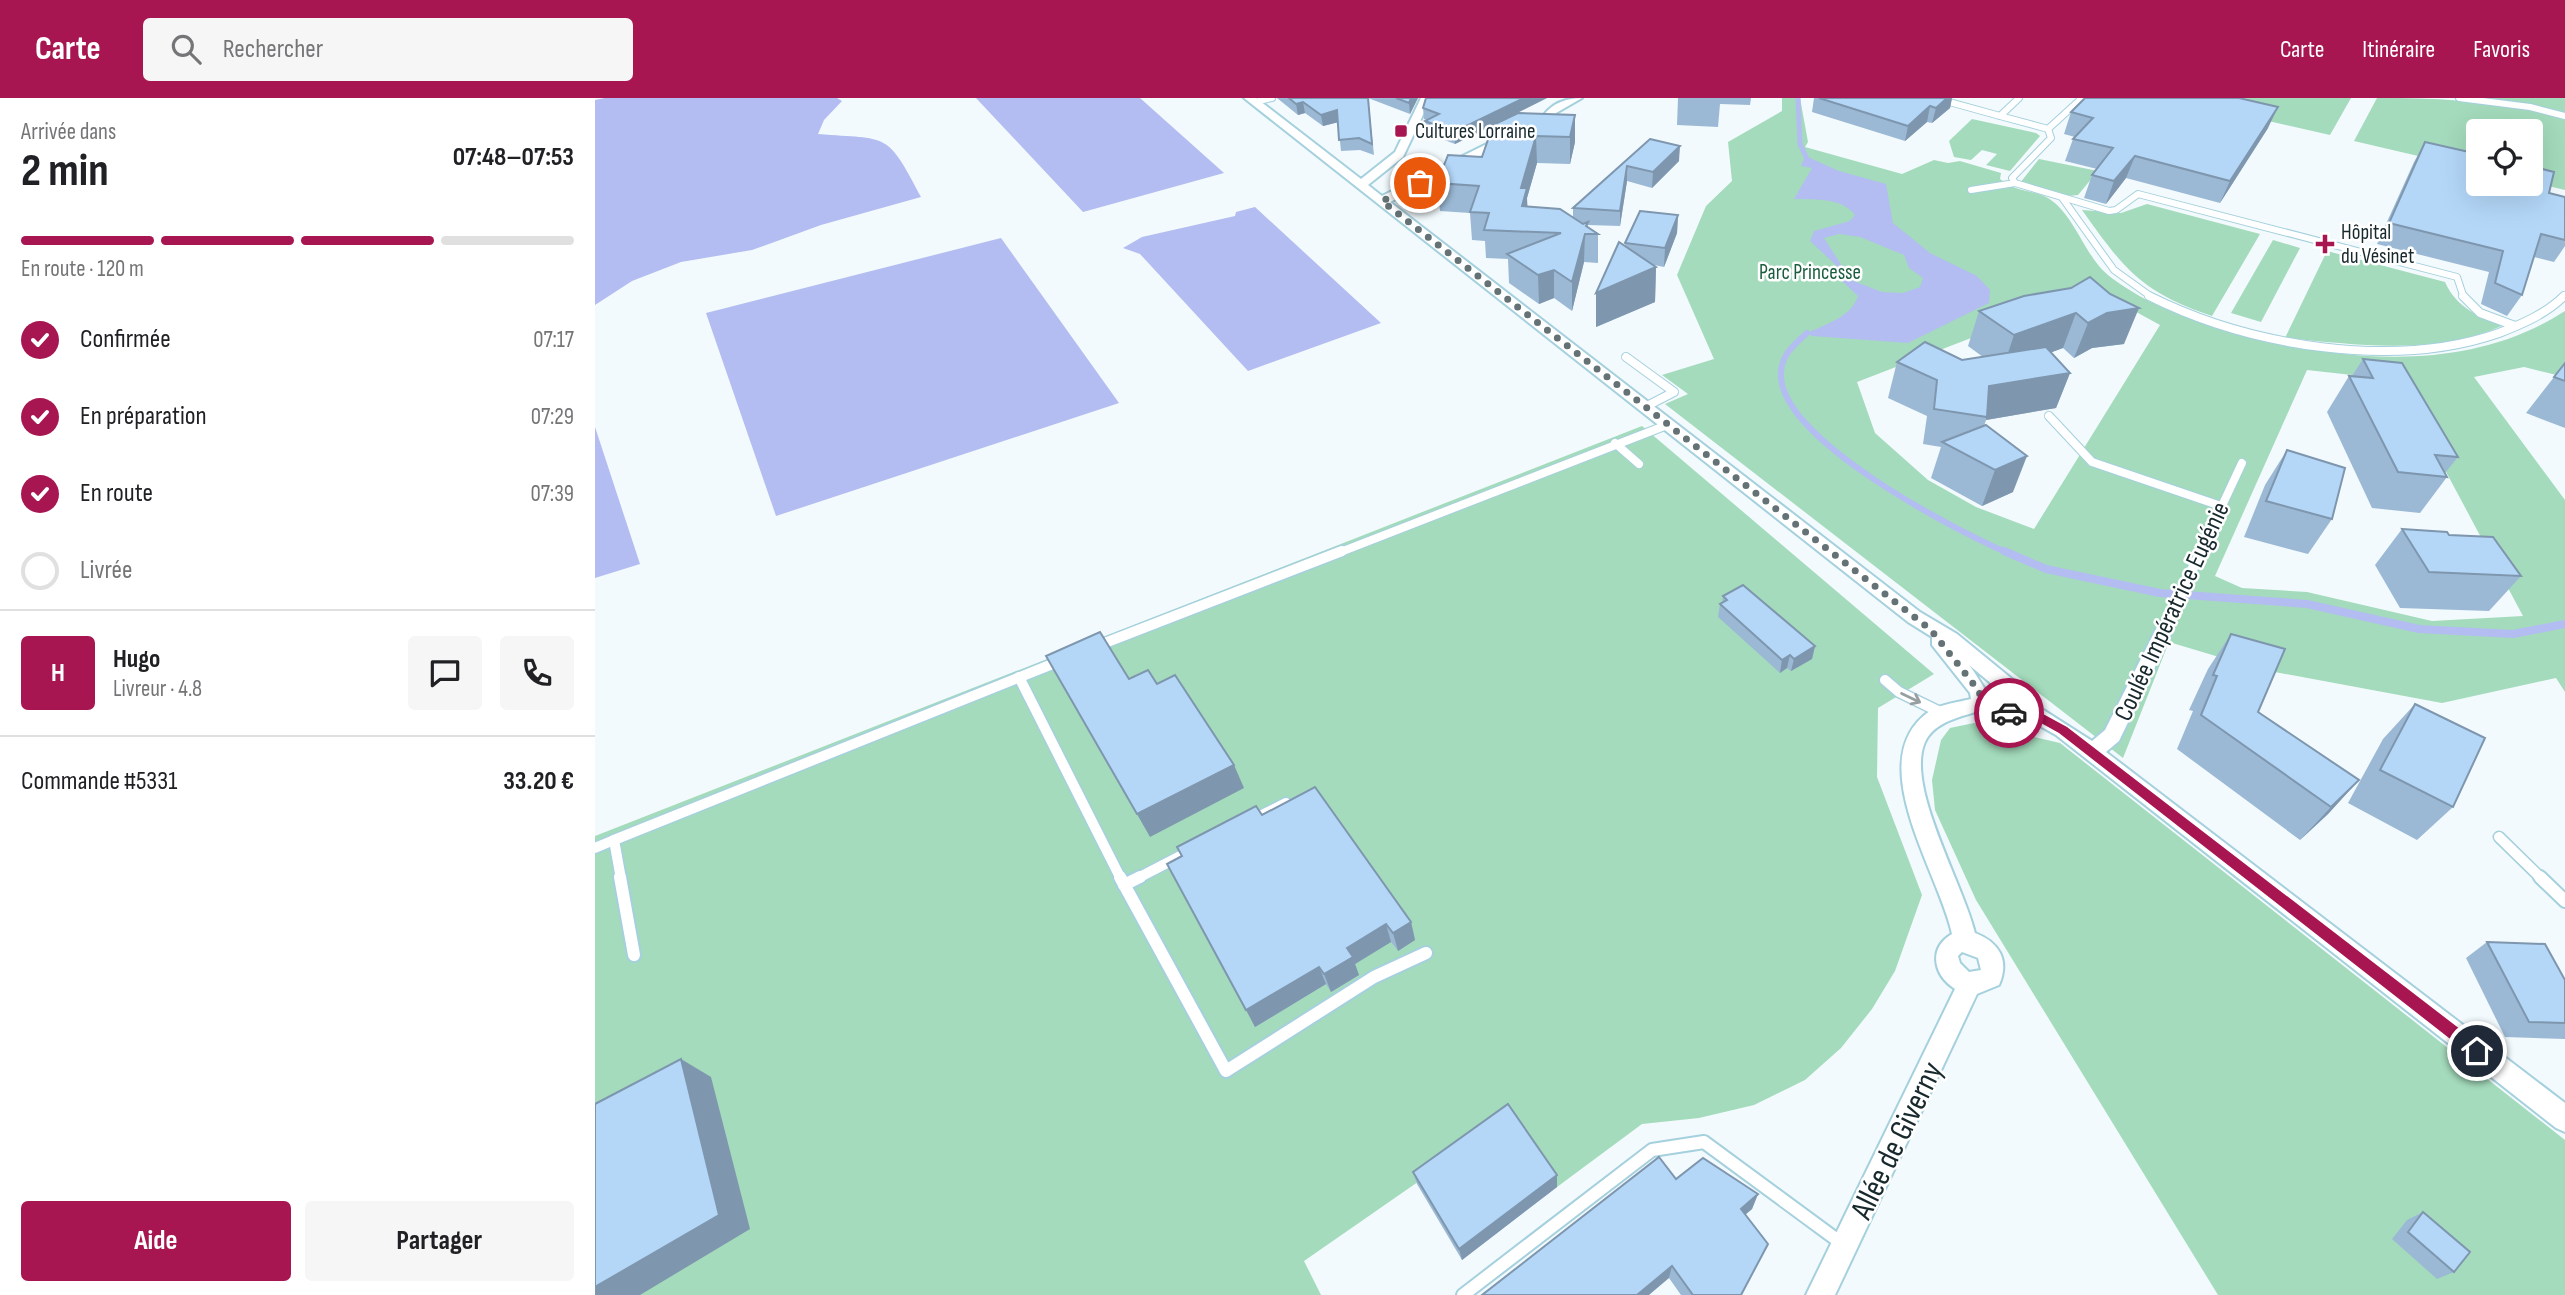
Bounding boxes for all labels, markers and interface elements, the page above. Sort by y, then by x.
search box [143,18,633,81]
text: Carte [35,29,101,69]
icon: search [167,30,205,68]
text: Rechercher [223,34,323,65]
text: Carte [2280,35,2324,64]
text: Itinéraire [2362,35,2435,64]
text: Favoris [2473,35,2530,64]
text: Arrivée dans [21,118,116,146]
place label: Cultures Lorraine [1415,119,1535,144]
map controls [2466,119,2543,196]
button: locate [2466,119,2543,196]
marker: Cultures Lorraine [1393,123,1409,139]
text: 07:48–07:53 [453,142,574,173]
text: 2 min [21,144,109,199]
pin [1390,153,1450,213]
icon: bag [1401,164,1439,202]
place label: Hôpital du Vésinet [2341,220,2414,269]
marker: Hôpital du Vésinet [2315,234,2335,254]
text: En route · 120 m [21,255,144,283]
park label: Parc Princesse [1759,260,1861,285]
icon: check [21,321,59,359]
text: Confirmée [80,324,171,355]
text: 07:17 [533,326,574,354]
icon: check [21,398,59,436]
text: En préparation [80,401,207,432]
text: 07:29 [531,403,574,431]
icon: check [21,475,59,513]
text: En route [80,478,153,509]
text: 07:39 [531,480,574,508]
street label: Coulée Impératrice Eugénie [2108,497,2237,726]
text: Livrée [80,555,132,586]
button: chat [408,636,482,710]
button: phone [500,636,574,710]
text: Hugo [113,644,160,675]
text: H [51,658,65,689]
text: Livreur · 4.8 [113,675,202,703]
courier [1974,678,2044,748]
one-way arrow [1900,692,1921,706]
icon: car [1990,694,2028,732]
text: Commande #5331 [21,766,177,797]
text: 33.20 € [503,766,574,797]
pin [2447,1021,2507,1081]
icon: home [2458,1032,2496,1070]
street label: Allée de Giverny [1842,1056,1952,1227]
button: Aide [21,1201,291,1281]
button: Partager [305,1201,574,1281]

